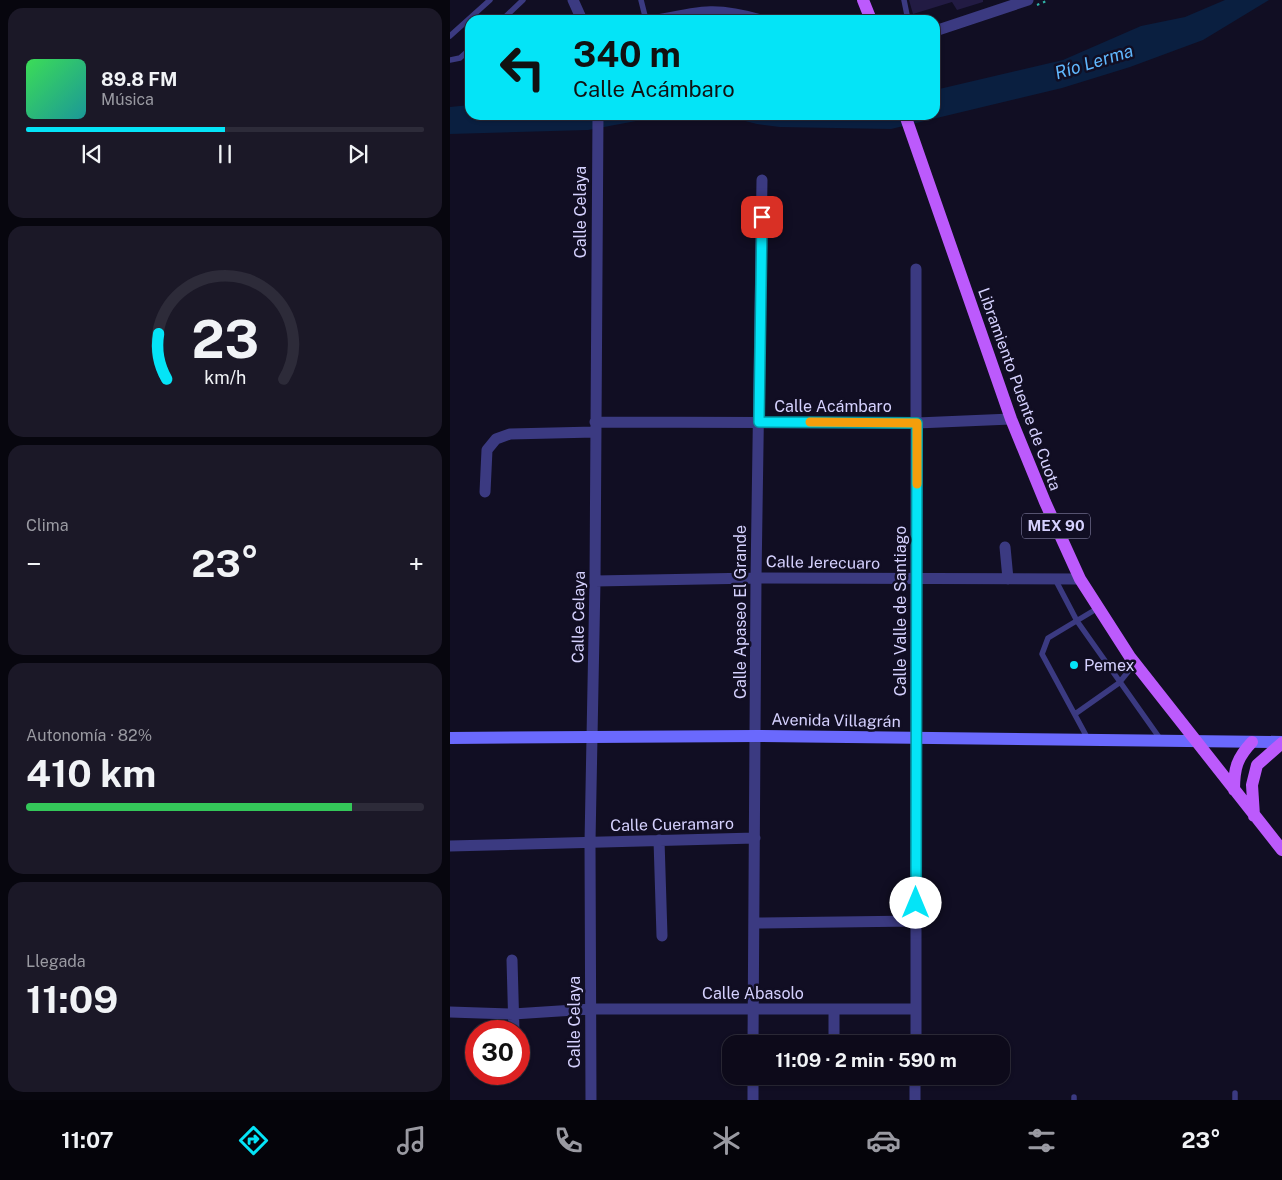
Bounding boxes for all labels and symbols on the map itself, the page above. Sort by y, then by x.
water label: Río Lerma [1052,40,1136,83]
street label: Calle Celaya [571,166,590,258]
pin [741,196,783,238]
street label: Libramiento Puente de Cuota [974,285,1065,493]
street label: Calle Acámbaro [774,397,892,416]
road number: MEX 90 [1022,514,1090,538]
street label: Calle Apaseo El Grande [731,525,750,699]
street label: Calle Valle de Santiago [891,526,910,696]
street label: Calle Jerecuaro [766,552,880,573]
street label: Calle Celaya [568,571,589,663]
place label: Pemex [1084,656,1134,675]
marker: Pemex [1068,659,1080,671]
street label: Avenida Villagrán [771,710,901,731]
street label: Calle Cueramaro [610,814,734,835]
position arrow [889,876,941,928]
street label: Calle Celaya [565,976,584,1068]
street label: Calle Abasolo [702,984,804,1003]
speed limit sign: 30 [465,1020,530,1085]

